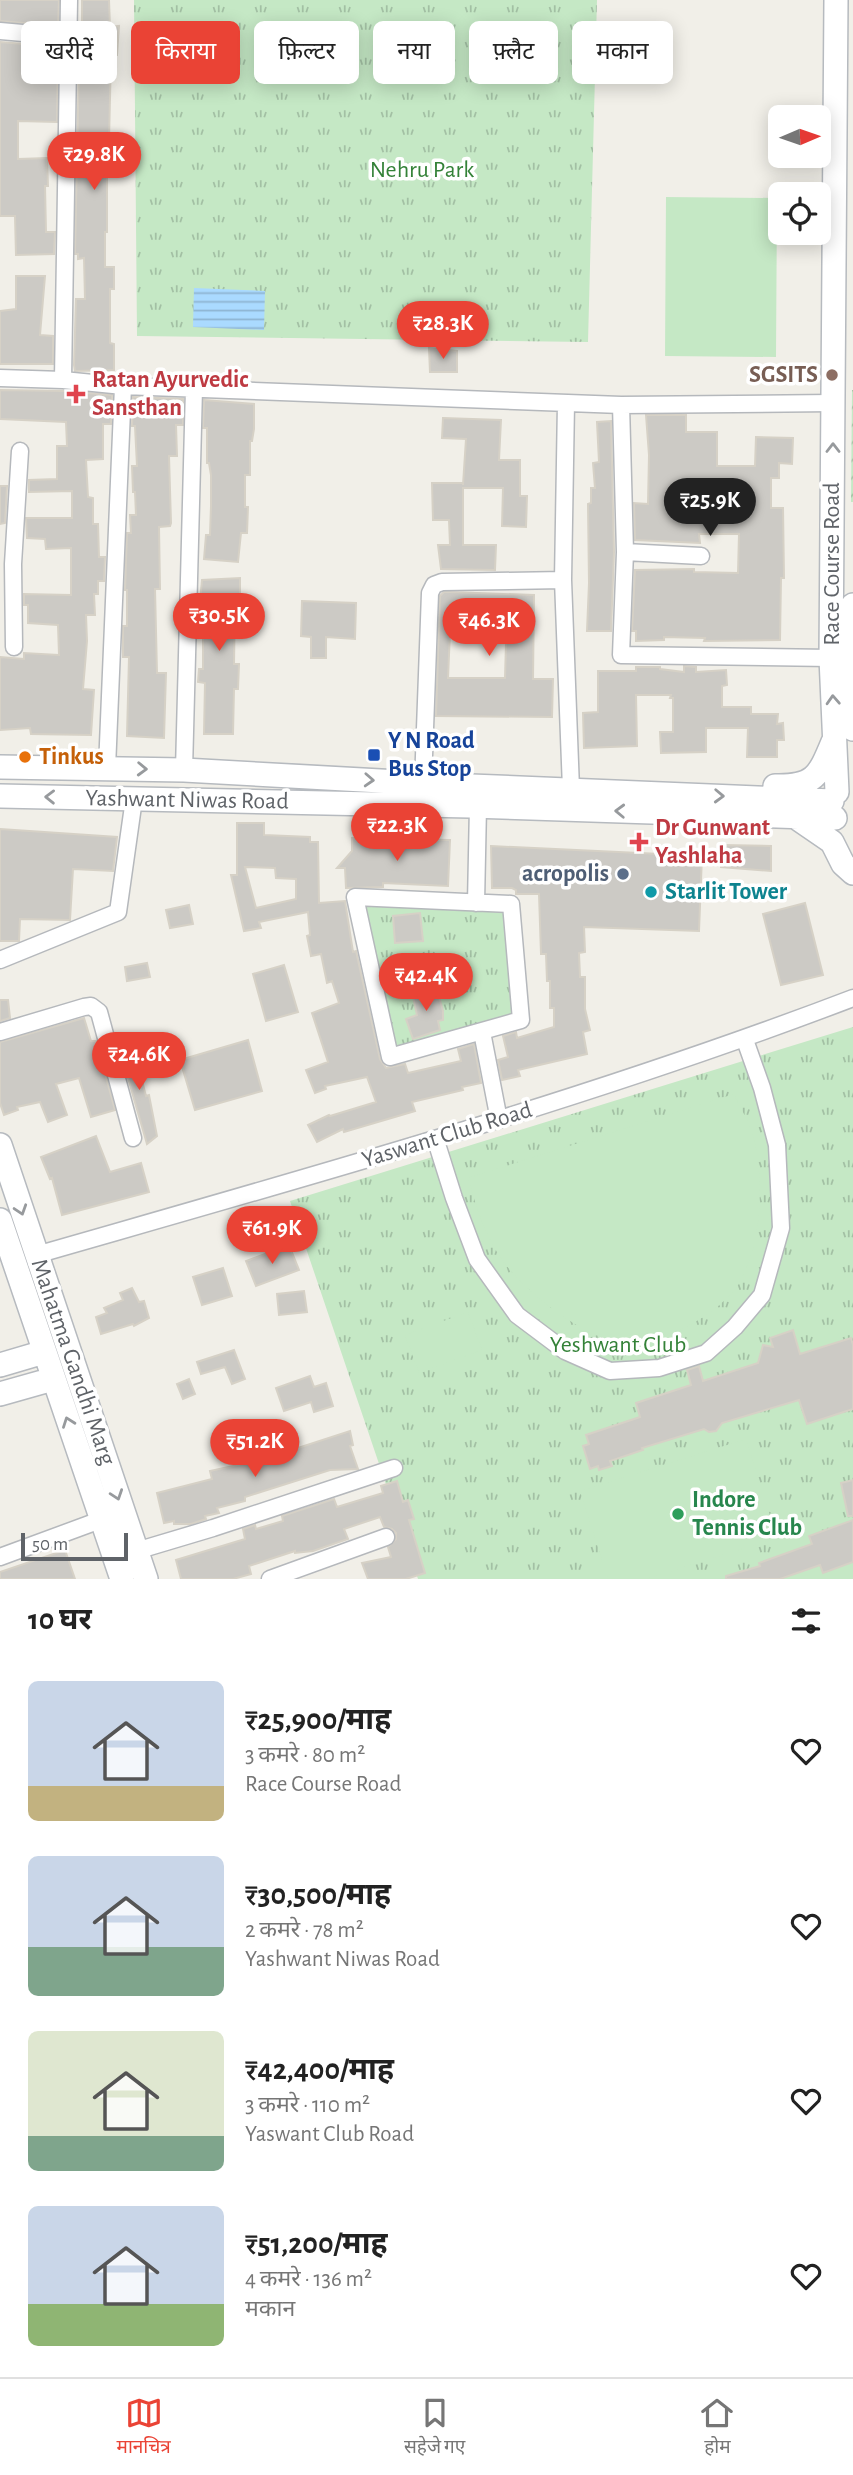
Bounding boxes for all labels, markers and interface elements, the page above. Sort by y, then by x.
chip: खरीदें [21,21,117,84]
chip: किराया [131,21,240,84]
chip: फ़िल्टर [254,21,359,84]
chip: नया [373,21,455,84]
chip: फ़्लैट [469,21,558,84]
chip: मकान [572,21,673,84]
north arrow [768,105,831,168]
map controls [768,105,831,245]
pin: ₹29.8K [37,132,151,192]
text: ₹29.8K [63,143,125,166]
park label: Nehru Park [370,158,474,182]
button: locate [768,182,831,245]
pin: ₹28.3K [386,302,500,361]
text: ₹28.3K [413,312,473,335]
place label: SGSITS [749,363,818,387]
marker: SGSITS [824,367,840,383]
place label: Ratan Ayurvedic Sansthan [92,368,249,420]
marker: Ratan Ayurvedic Sansthan [66,384,86,404]
one-way arrow [825,442,841,453]
pin: ₹25.9K [653,478,767,538]
street label: Race Course Road [820,482,844,646]
text: ₹25.9K [680,489,740,512]
pin: ₹30.5K [162,594,276,653]
pin: ₹46.3K [432,598,546,658]
text: ₹30.5K [189,604,249,627]
text: ₹46.3K [459,609,519,632]
one-way arrow [826,694,841,705]
place label: Y N Road Bus Stop [388,729,475,781]
place label: Tinkus [39,745,104,769]
marker: Y N Road Bus Stop [366,747,382,763]
marker: Tinkus [17,749,33,765]
one-way arrow [137,761,147,777]
one-way arrow [364,772,375,787]
street label: Yashwant Niwas Road [85,786,289,814]
one-way arrow [713,788,724,803]
one-way arrow [44,789,54,805]
one-way arrow [614,803,625,819]
pin: ₹22.3K [340,804,454,863]
text: ₹22.3K [367,814,427,837]
place label: Dr Gunwant Yashlaha [655,816,770,868]
marker: Dr Gunwant Yashlaha [629,832,649,852]
place label: acropolis [522,862,609,886]
marker: acropolis [615,866,631,882]
place label: Starlit Tower [665,880,788,904]
marker: Starlit Tower [643,884,659,900]
pin: ₹42.4K [369,954,483,1013]
text: ₹42.4K [395,964,457,987]
pin: ₹24.6K [82,1032,196,1092]
text: ₹24.6K [108,1043,170,1066]
street label: Yaswant Club Road [359,1098,535,1172]
one-way arrow [13,1203,28,1215]
pin: ₹61.9K [215,1206,329,1266]
text: ₹61.9K [243,1217,301,1240]
street label: Mahatma Gandhi Marg [26,1256,120,1468]
park label: Yeshwant Club [550,1333,686,1357]
one-way arrow [62,1416,76,1428]
pin: ₹51.2K [198,1420,312,1479]
text: ₹51.2K [226,1430,284,1453]
one-way arrow [109,1488,124,1500]
place label: Indore Tennis Club [692,1488,802,1540]
marker: Indore Tennis Club [670,1506,686,1522]
scale bar [21,1530,128,1562]
text: 50 m [32,1535,68,1554]
icon: filters [787,1602,825,1640]
text: 10 घर [28,1605,92,1635]
text: ₹25,900/माह [245,1705,391,1735]
icon: home [84,1709,168,1793]
icon: heart [787,1732,825,1770]
text: 3 कमरे · 80 m² [245,1744,365,1767]
text: Race Course Road [245,1773,402,1796]
text: ₹30,500/माह [245,1880,391,1910]
icon: home [84,1884,168,1968]
icon: heart [787,1907,825,1945]
text: 2 कमरे · 78 m² [245,1919,364,1942]
text: Yashwant Niwas Road [245,1948,440,1971]
text: ₹42,400/माह [245,2055,394,2085]
icon: home [84,2059,168,2143]
icon: heart [787,2082,825,2120]
text: 3 कमरे · 110 m² [245,2094,370,2117]
text: Yaswant Club Road [245,2123,414,2146]
text: ₹51,200/माह [245,2229,387,2259]
icon: home [84,2234,168,2318]
icon: heart [787,2257,825,2295]
text: 4 कमरे · 136 m² [245,2268,372,2291]
text: मकान [245,2298,295,2321]
tab: मानचित्र [117,2394,171,2461]
tab: सहेजे गए [404,2394,465,2461]
tab: होम [698,2394,736,2461]

